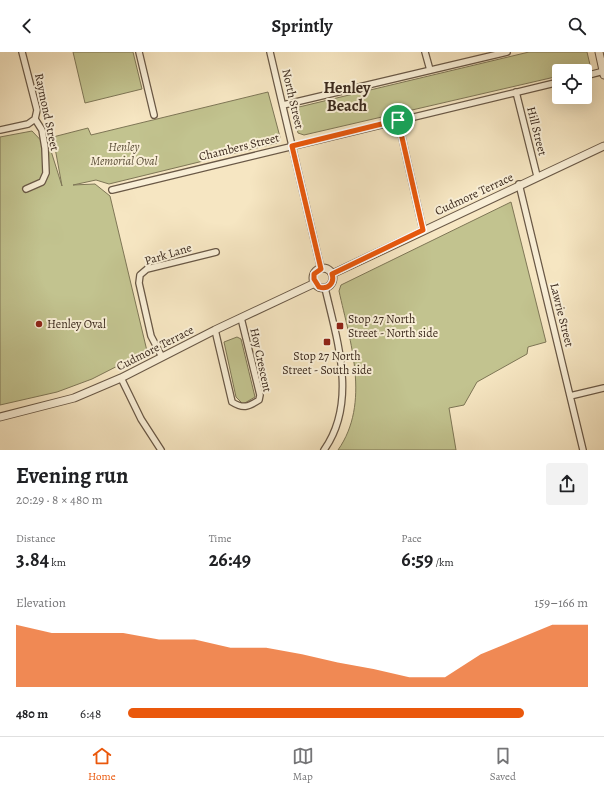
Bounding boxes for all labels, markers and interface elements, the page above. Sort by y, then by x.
text: Sprintly [271,14,333,38]
icon: back [16,15,38,37]
icon: search [566,15,588,37]
map controls [552,64,592,104]
button: locate [552,64,592,104]
street label: North Street [278,67,308,131]
street label: Raymond Street [31,72,63,152]
district label: Henley Beach [323,77,371,117]
pin [381,103,415,137]
street label: Hill Street [523,105,551,157]
icon: arrive [387,109,409,131]
street label: Chambers Street [197,129,281,165]
park label: Henley Memorial Oval [91,139,157,169]
street label: Cudmore Terrace [432,169,516,219]
street label: Park Lane [142,239,194,269]
street label: Lawrie Street [546,281,578,349]
place label: Stop 27 North Street - North side [348,311,438,341]
place label: Henley Oval [47,316,106,332]
marker: Henley Oval [34,319,44,329]
marker: Stop 27 North Street - North side [335,321,345,331]
street label: Cudmore Terrace [114,322,196,374]
street label: Hoy Crescent [246,327,276,394]
marker: Stop 27 North Street - South side [322,337,332,347]
place label: Stop 27 North Street - South side [282,348,372,378]
text: Evening run [16,461,128,491]
button: share [546,463,588,505]
text: 20:29 · 8 × 480 m [16,491,103,508]
text: Distance [16,531,55,546]
text: Time [209,531,232,546]
text: Pace [401,531,422,546]
text: 3.84 [16,546,49,573]
text: 26:49 [209,546,251,573]
text: 6:59 [401,546,433,573]
text: km [49,555,66,570]
text: /km [433,555,454,570]
text: Elevation [16,594,66,611]
text: 159–166 m [534,594,588,611]
text: 480 m [16,705,48,722]
text: 6:48 [80,705,101,722]
tab: Home [88,745,116,784]
tab: Map [292,745,314,784]
tab: Saved [490,745,516,784]

